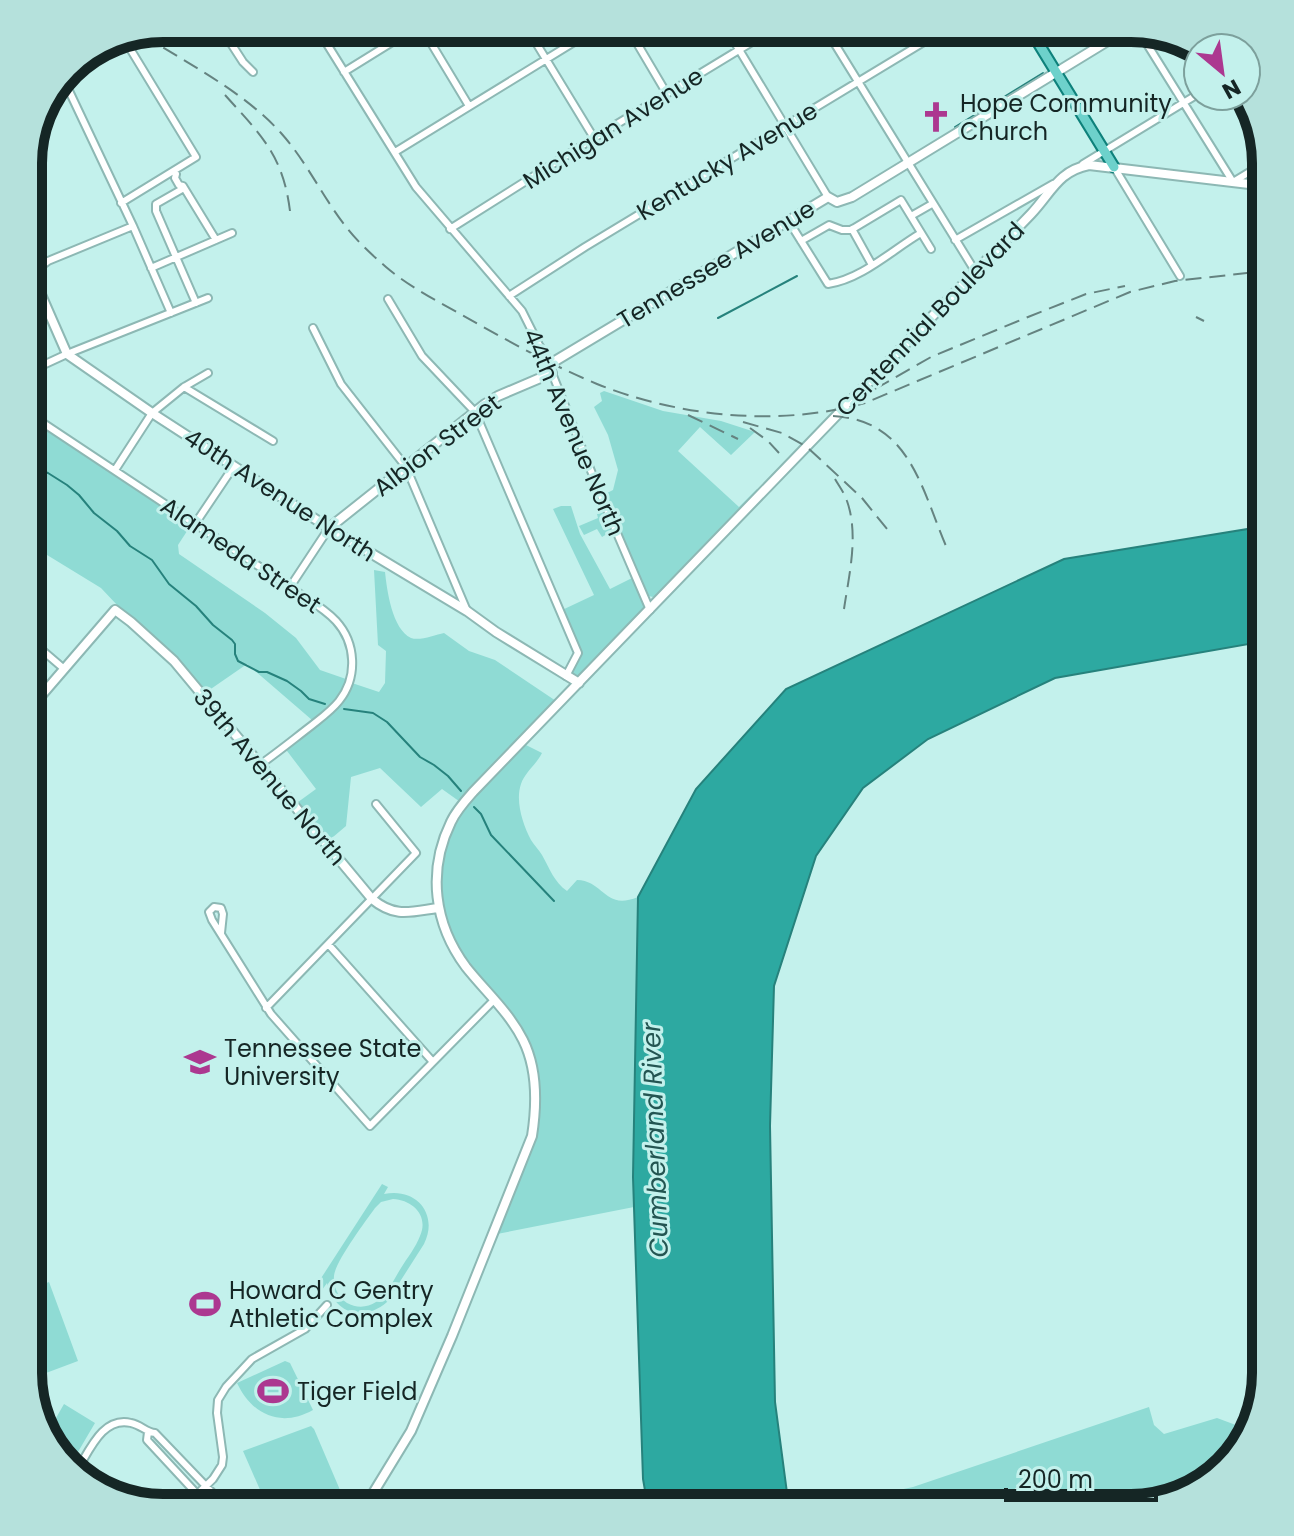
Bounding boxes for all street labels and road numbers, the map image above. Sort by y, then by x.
street label: Michigan Avenue [517,59,709,197]
street label: Kentucky Avenue [630,94,824,228]
street label: Tennessee Avenue [611,192,821,336]
street label: Centennial Boulevard [828,215,1032,423]
street label: 44th Avenue North [515,323,633,541]
street label: Albion Street [367,386,507,504]
street label: 40th Avenue North [178,421,382,569]
street label: Alameda Street [154,489,328,621]
street label: 39th Avenue North [186,682,354,872]

